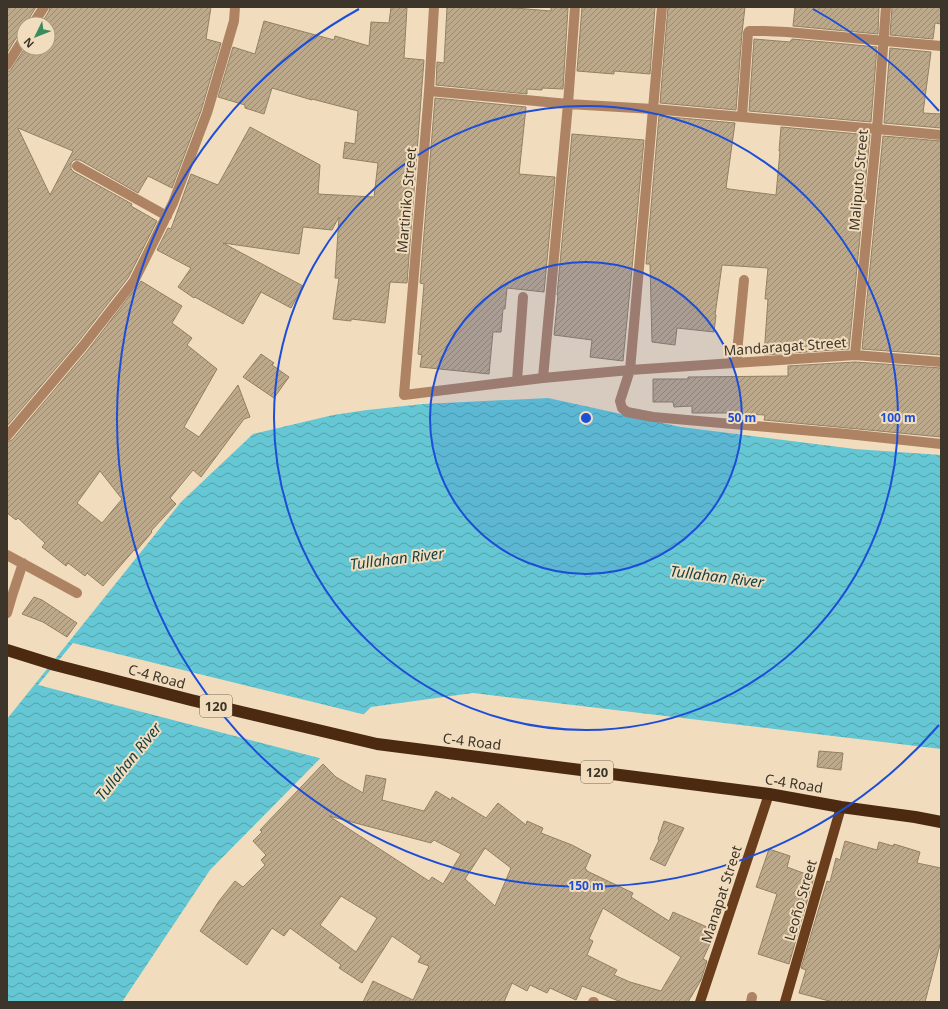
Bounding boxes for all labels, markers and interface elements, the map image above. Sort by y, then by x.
north arrow [16,16,56,56]
text: N [20,35,37,52]
street label: Maliputo Street [844,129,872,231]
street label: Martiniko Street [392,146,420,254]
street label: Mandaragat Street [723,332,847,360]
text: 50 m [728,409,756,426]
text: 100 m [880,409,916,426]
centre of rings [579,411,593,425]
water label: Tullahan River [349,542,446,574]
water label: Tullahan River [669,560,766,592]
street label: C-4 Road [126,659,188,693]
road number: 120 [200,695,232,717]
water label: Tullahan River [91,717,166,804]
street label: C-4 Road [442,728,502,754]
road number: 120 [581,761,613,783]
street label: C-4 Road [764,769,824,797]
street label: Manapat Street [696,843,746,945]
street label: Leoño Street [779,857,821,943]
text: 150 m [568,877,604,894]

